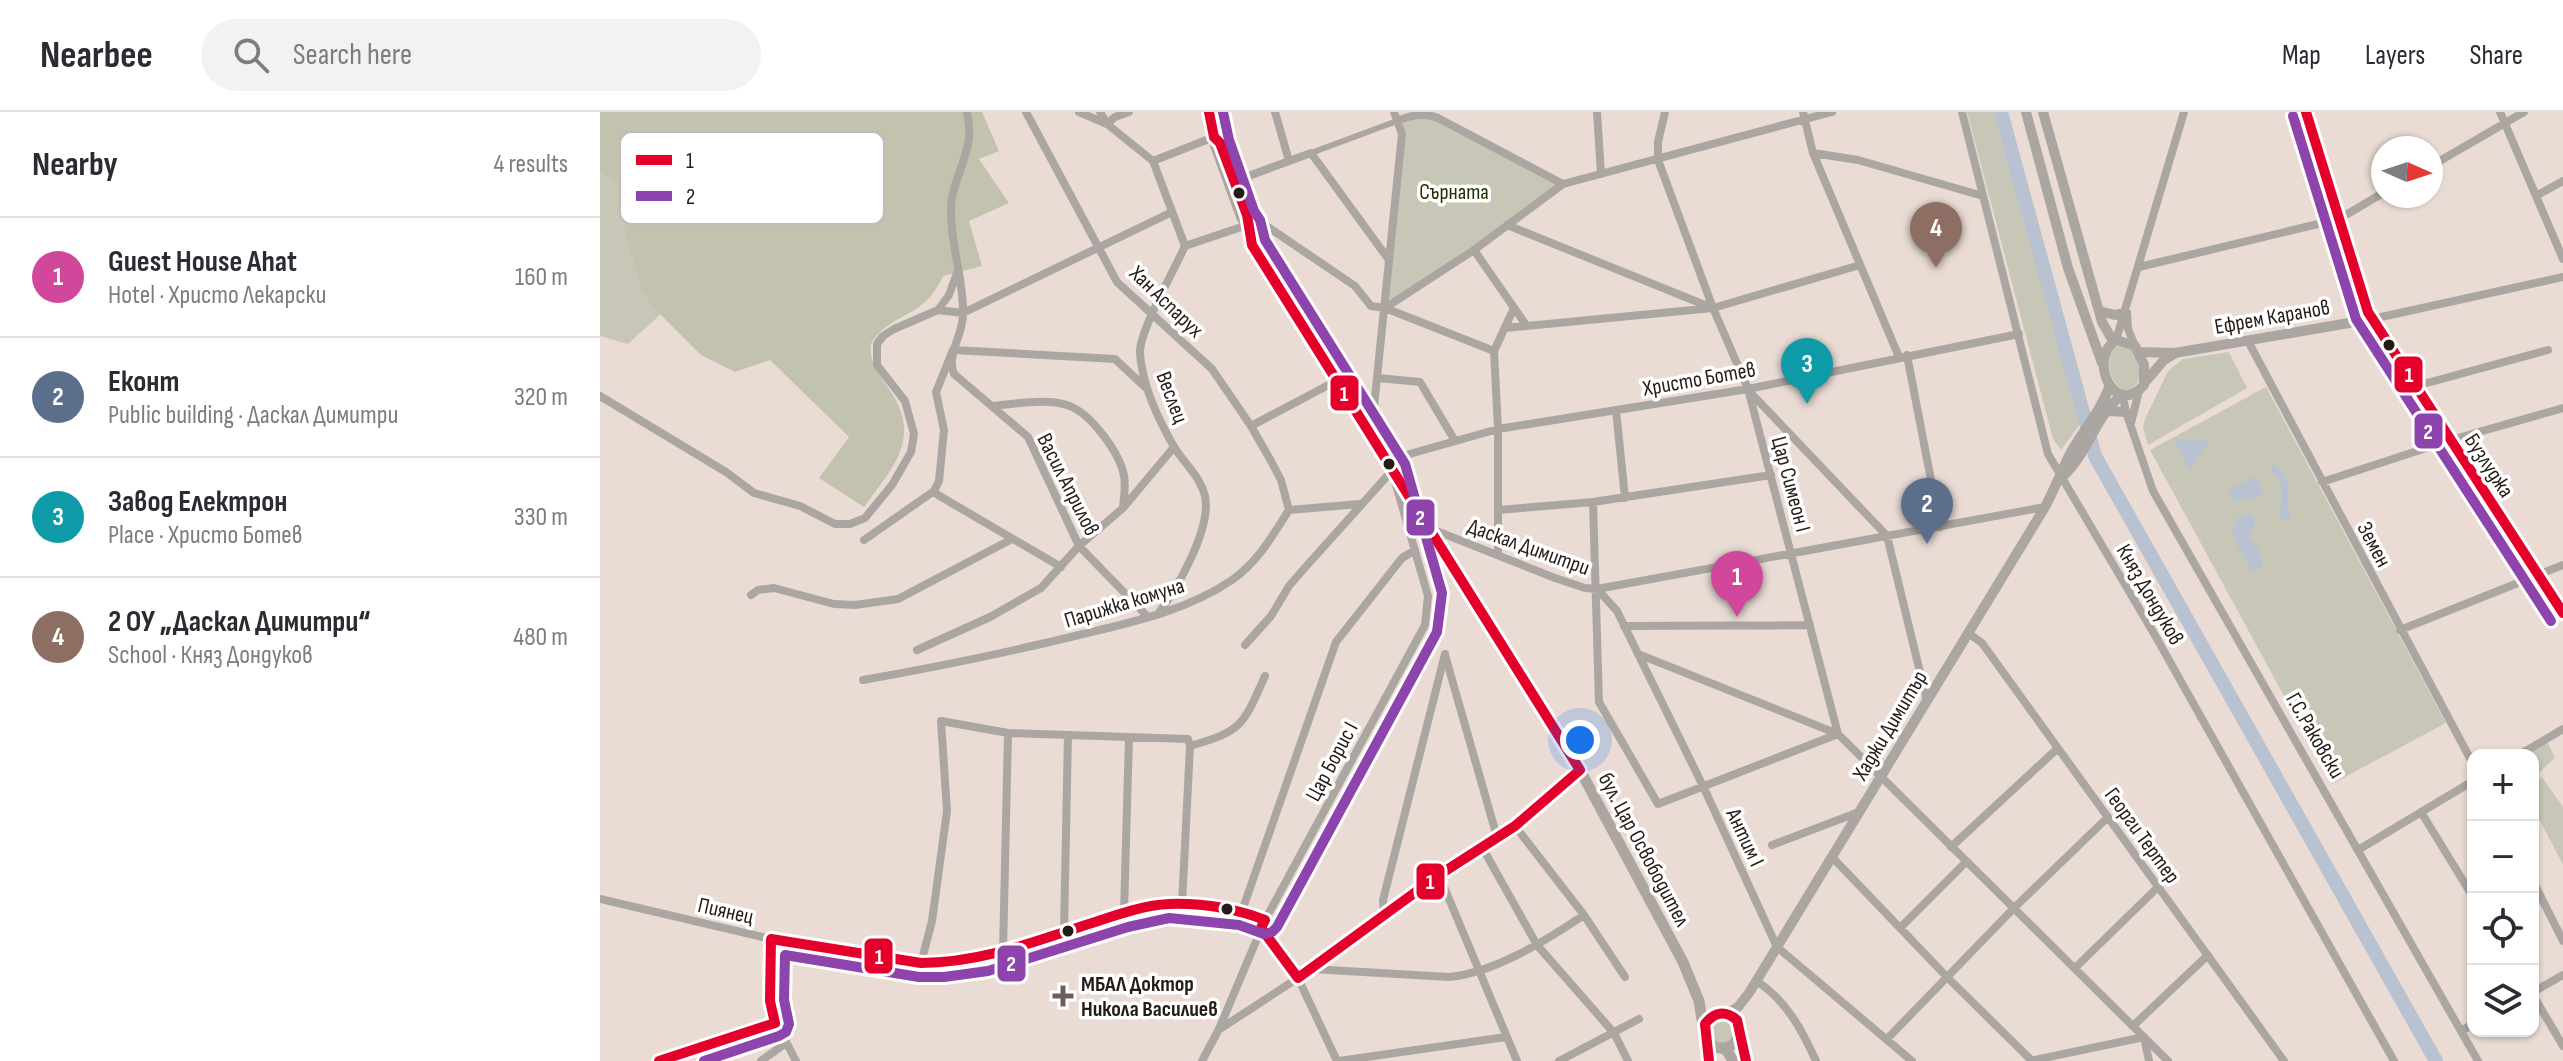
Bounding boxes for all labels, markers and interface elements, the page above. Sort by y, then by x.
search box [201,19,761,91]
text: Nearbee [40,33,153,78]
icon: search [229,33,273,77]
text: Search here [293,37,412,73]
text: Map [2282,39,2321,72]
text: Layers [2365,39,2425,72]
text: Share [2469,39,2523,72]
legend [620,132,884,224]
north arrow [2371,136,2443,208]
text: Nearby [32,144,118,185]
text: 1 [686,148,694,175]
text: 4 results [493,149,568,180]
park label: Сърната [1419,179,1489,206]
text: 2 [686,184,695,211]
unlabelled marker [1231,185,1247,201]
pin: 4 [1910,202,1962,268]
text: Guest House Ahat [108,244,297,280]
street label: Хан Аспарух [1123,260,1209,344]
text: 1 [53,262,63,293]
text: 160 m [515,262,568,293]
text: Hotel · Христо Лекарски [108,280,326,311]
street label: Ефрем Каранов [2213,294,2332,341]
unlabelled marker [2381,337,2397,353]
pin: 3 [1781,338,1833,404]
line badge: 1 [2393,355,2424,394]
street label: Христо Ботев [1640,356,1758,403]
text: 1 [2405,362,2414,389]
text: Еконт [108,364,179,400]
street label: Веслец [1149,368,1194,427]
line badge: 1 [1329,374,1360,412]
text: 1 [1340,381,1349,408]
text: 2 [52,382,64,413]
text: 320 m [514,382,568,413]
text: Public building · Даскал Димитри [108,400,398,431]
line badge: 2 [2413,412,2444,450]
text: 2 [2423,419,2433,446]
street label: Васил Априлов [1030,429,1105,540]
street label: Бузлуджа [2458,429,2519,503]
street label: Цар Симеон I [1765,434,1816,535]
unlabelled marker [1381,456,1397,472]
pin: 2 [1901,478,1953,544]
text: Завод Електрон [108,484,287,520]
line badge: 2 [1405,498,1436,537]
text: 3 [52,502,64,533]
text: 330 m [514,502,568,533]
text: 2 [1415,505,1425,532]
street label: Даскал Димитри [1464,513,1593,582]
street label: Земен [2351,517,2397,572]
text: Place · Христо Ботев [108,520,303,551]
street label: Княз Дондуков [2110,540,2189,650]
pin: 1 [1711,551,1763,617]
street label: Парижка комуна [1061,572,1188,634]
text: 2 ОУ „Даскал Димитри“ [108,604,371,640]
text: 4 [52,622,64,653]
text: 480 m [513,622,568,653]
text: School · Княз Дондуков [108,640,313,671]
street label: Хаджи Димитър [1846,666,1934,786]
street label: Г.С.Раковски [2279,688,2350,784]
street label: Цар Борис I [1300,717,1364,806]
your location [1560,720,1600,760]
map controls [2467,749,2539,1037]
button: + [2467,749,2539,821]
street label: бул. Цар Освободител [1592,768,1696,931]
street label: Георги Тертер [2098,783,2186,889]
street label: Антим I [1719,803,1770,871]
button: − [2467,821,2539,893]
line badge: 1 [1415,862,1446,901]
text: 1 [1426,869,1435,896]
street label: Пиянец [695,892,756,931]
button: locate [2467,893,2539,965]
unlabelled marker [1219,901,1235,917]
unlabelled marker [1060,923,1076,939]
line badge: 1 [863,937,894,975]
text: 1 [875,944,884,971]
line badge: 2 [996,944,1027,983]
text: 2 [1006,951,1016,978]
button: layers [2467,965,2539,1037]
place label: МБАЛ Доктор Никола Василиев [1081,971,1218,1023]
marker: МБАЛ Доктор Никола Василиев [1052,985,1074,1007]

